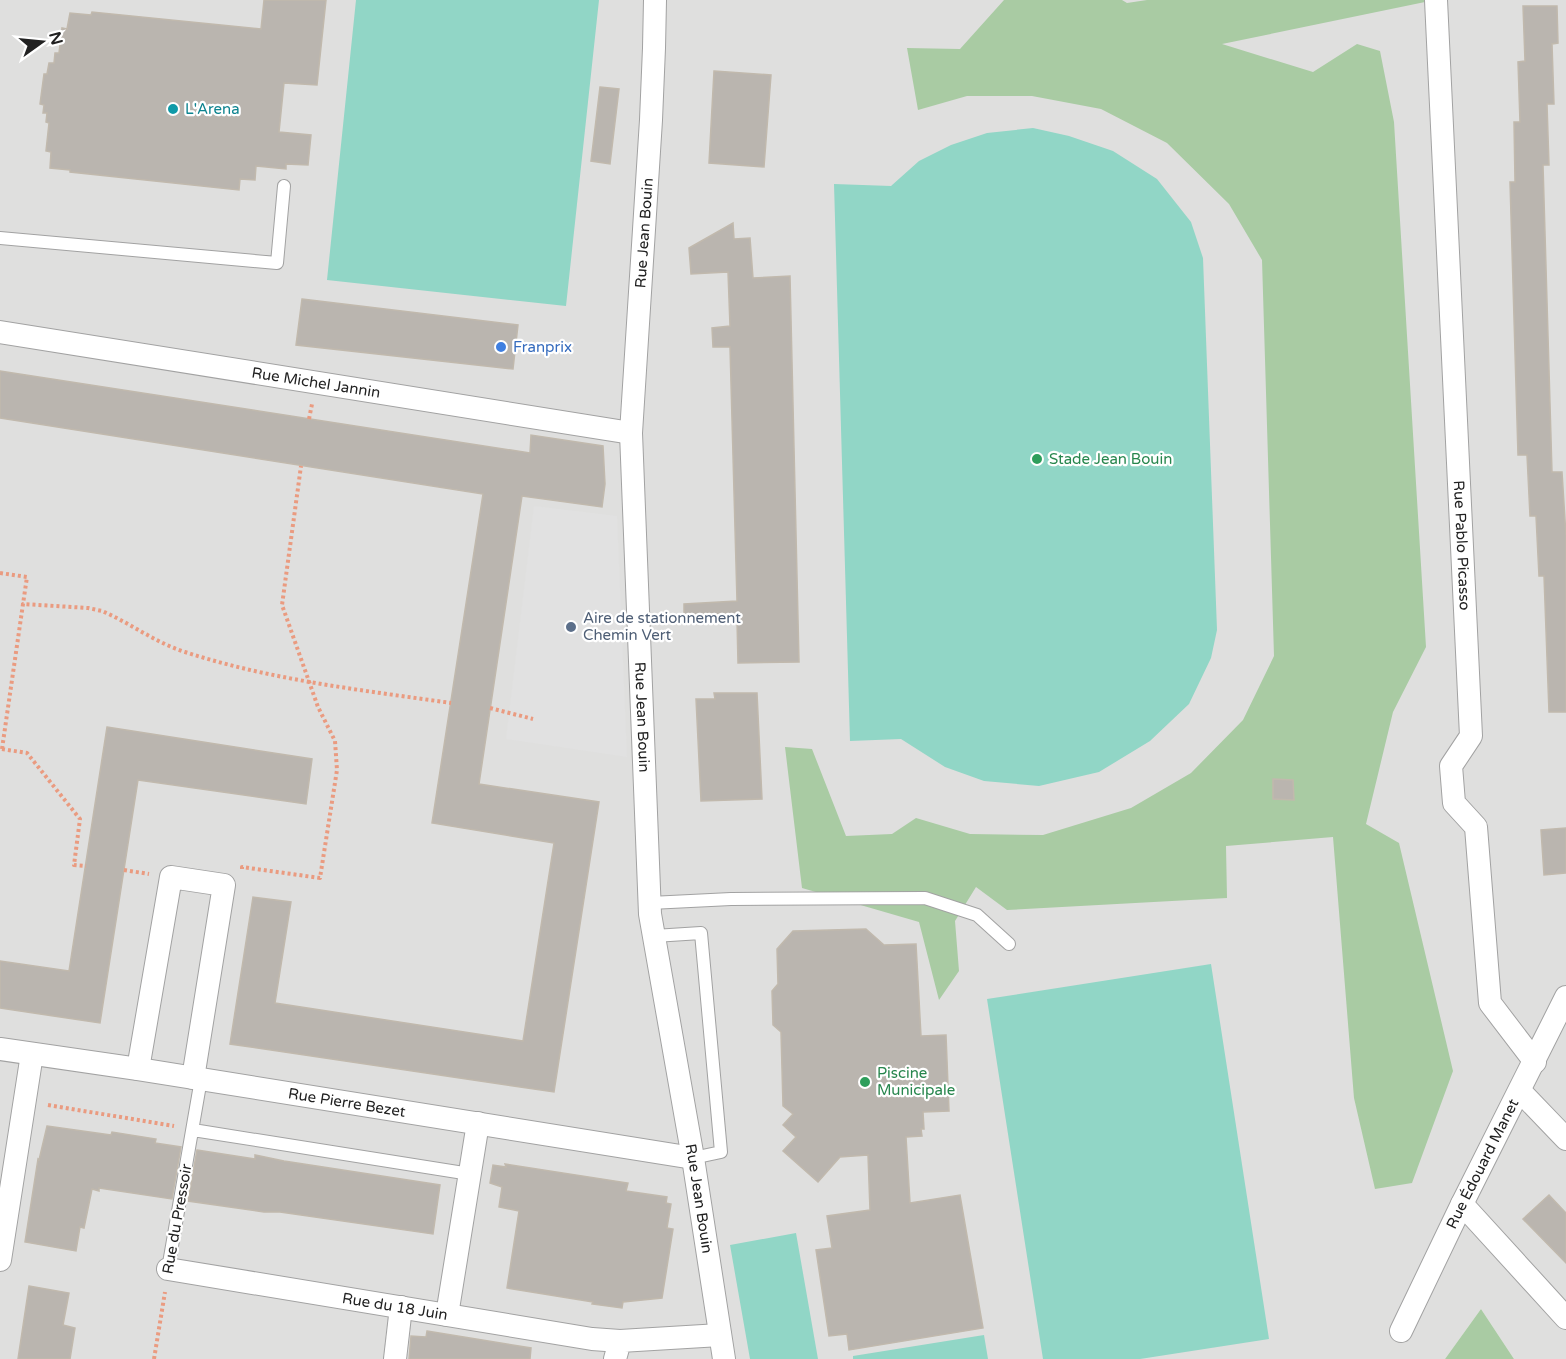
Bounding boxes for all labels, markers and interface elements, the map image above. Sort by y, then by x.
north arrow [12,12,72,72]
text: N [44,30,67,47]
place label: L'Arena [185,100,240,118]
marker: L'Arena [166,102,180,116]
street label: Rue Jean Bouin [631,177,657,289]
place label: Franprix [513,338,572,356]
marker: Franprix [494,340,508,354]
street label: Rue Michel Jannin [250,363,382,402]
place label: Stade Jean Bouin [1049,450,1172,468]
marker: Stade Jean Bouin [1030,452,1044,466]
street label: Rue Pablo Picasso [1450,480,1474,611]
place label: Aire de stationnement Chemin Vert [583,609,741,644]
marker: Aire de stationnement Chemin Vert [564,620,578,634]
street label: Rue Jean Bouin [631,661,653,773]
place label: Piscine Municipale [877,1064,955,1099]
marker: Piscine Municipale [858,1075,872,1089]
street label: Rue Pierre Bezet [287,1084,407,1121]
street label: Rue Édouard Manet [1442,1096,1523,1232]
street label: Rue Jean Bouin [682,1142,717,1255]
street label: Rue du Pressoir [158,1162,196,1276]
street label: Rue du 18 Juin [341,1289,449,1324]

